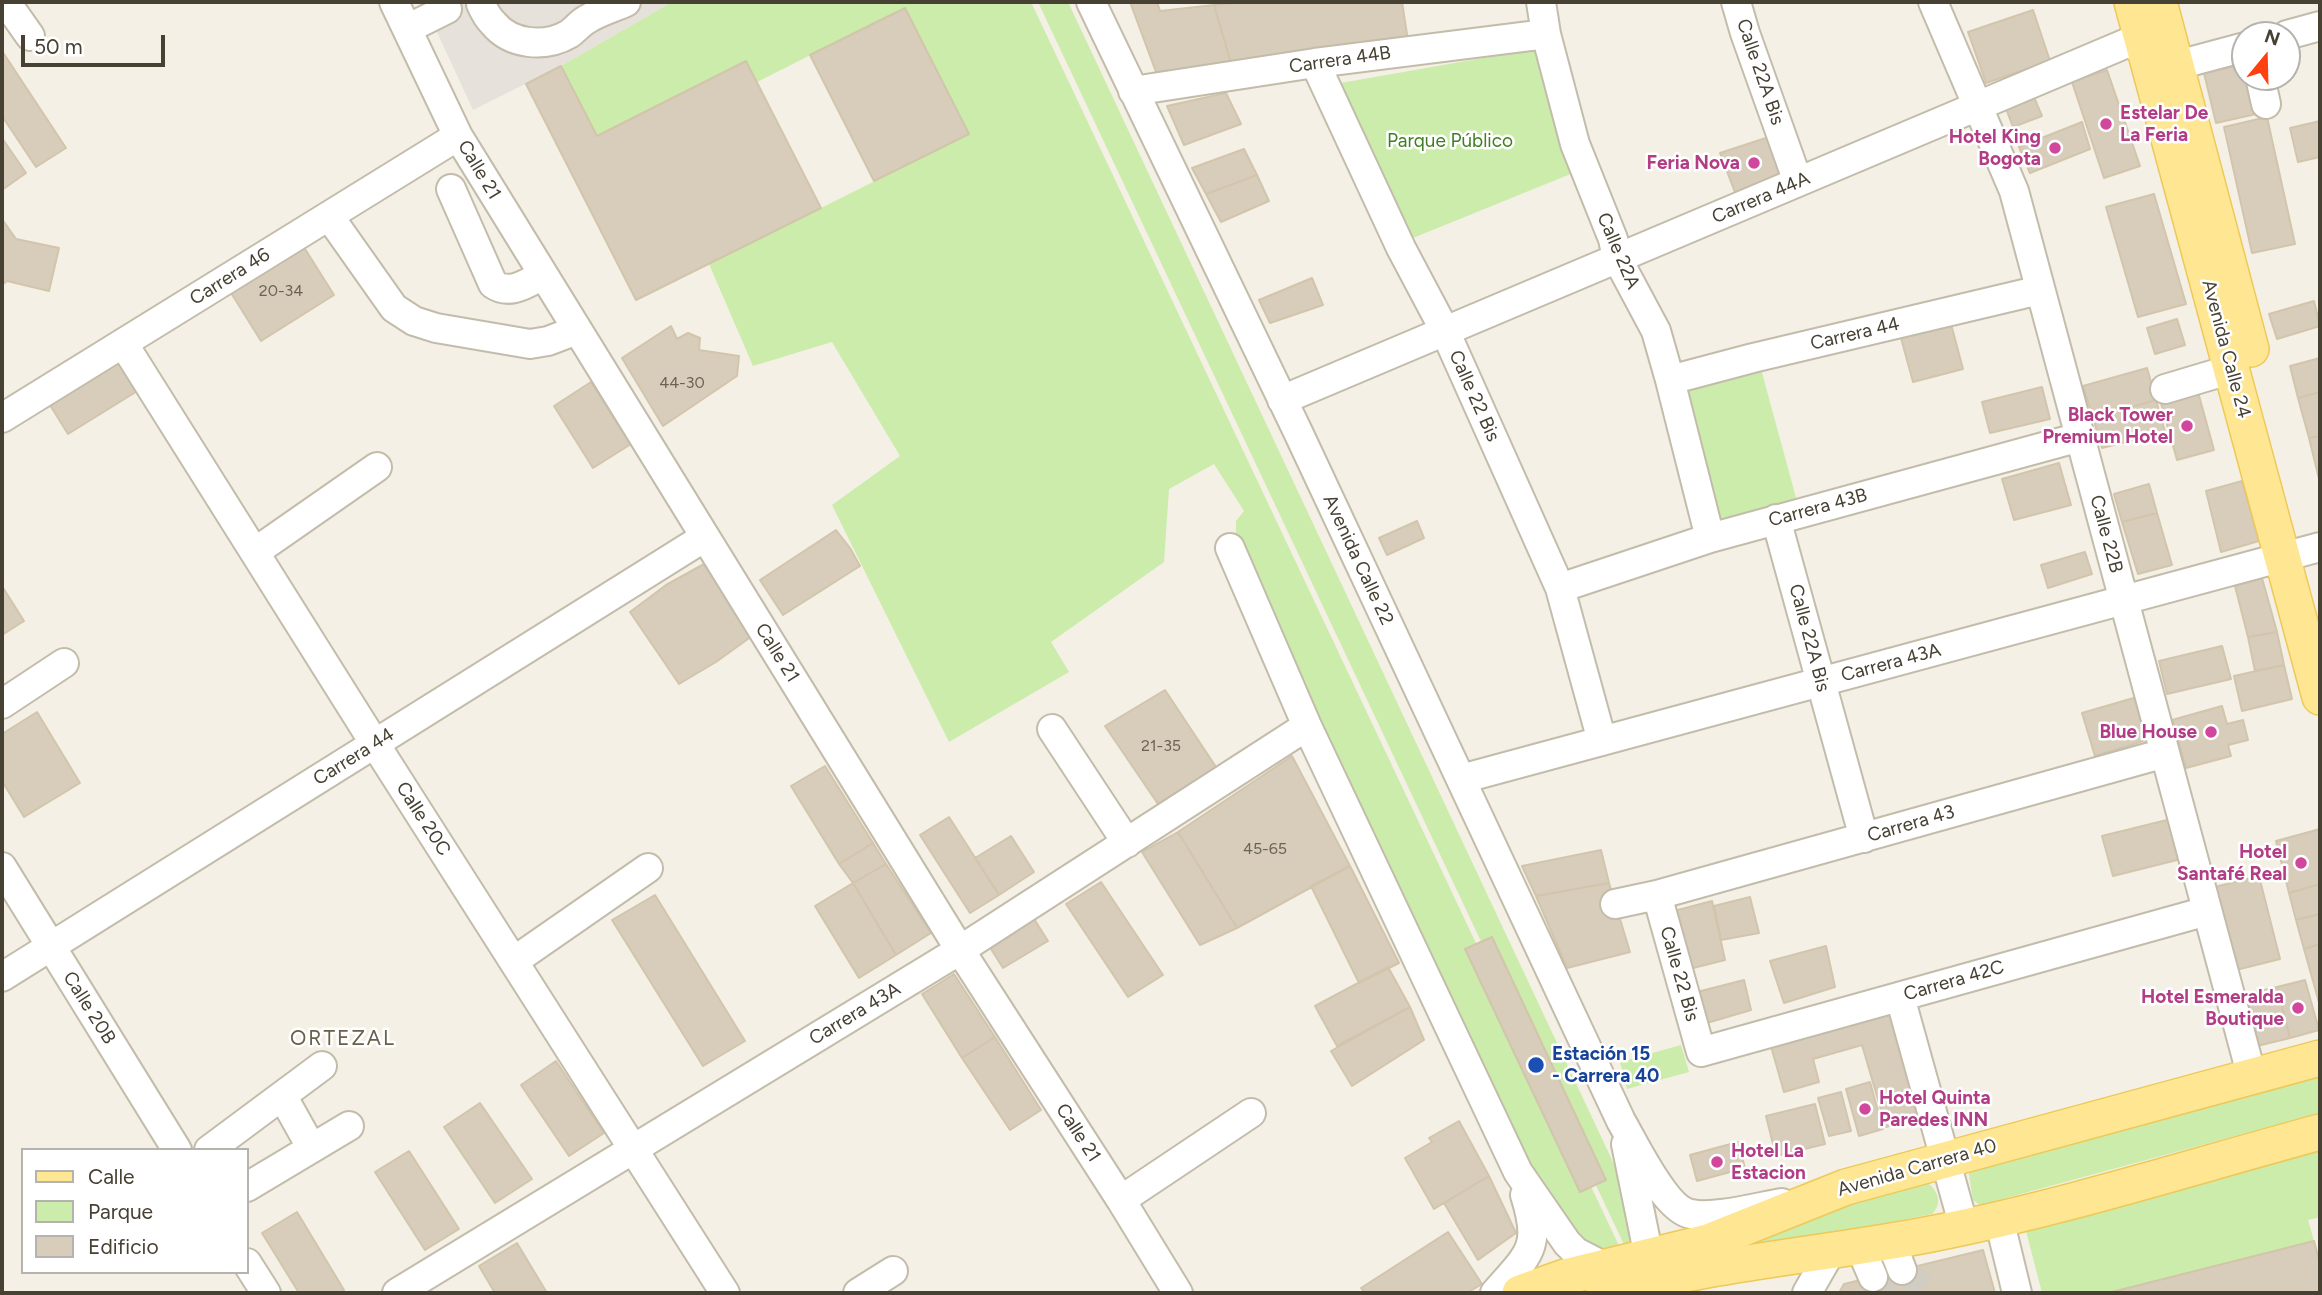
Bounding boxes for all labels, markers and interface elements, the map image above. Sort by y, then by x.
street label: Calle 22A Bis [1731,16,1789,128]
scale bar [24,21,168,65]
north arrow [2231,21,2301,91]
text: N [2262,24,2283,51]
text: 50 m [34,34,83,59]
street label: Carrera 44B [1288,42,1392,78]
place label: Estelar De La Feria [2120,102,2208,146]
marker: Estelar De La Feria [2098,116,2114,132]
place label: Hotel King Bogota [1949,126,2041,170]
park label: Parque Público [1387,130,1513,152]
street label: Calle 21 [452,136,506,204]
marker: Hotel King Bogota [2047,140,2063,156]
place label: Feria Nova [1647,152,1740,174]
marker: Feria Nova [1746,155,1762,171]
street label: Carrera 44A [1709,167,1813,229]
street label: Calle 22A [1592,209,1644,293]
street label: Carrera 46 [186,243,274,311]
street label: Avenida Calle 24 [2197,277,2255,421]
house number: 20-34 [259,281,303,301]
street label: Carrera 44 [1808,313,1902,355]
street label: Calle 22 Bis [1444,347,1504,445]
house number: 44-30 [659,373,705,393]
place label: Black Tower Premium Hotel [2042,404,2173,448]
marker: Black Tower Premium Hotel [2179,418,2195,434]
street label: Carrera 43B [1766,484,1870,532]
street label: Avenida Calle 22 [1318,491,1398,629]
street label: Calle 22B [2085,493,2127,575]
street label: Calle 22A Bis [1784,582,1834,694]
street label: Calle 21 [750,619,804,687]
street label: Carrera 43A [1839,639,1943,687]
place label: Blue House [2099,721,2197,743]
street label: Carrera 44 [309,723,399,791]
marker: Blue House [2203,724,2219,740]
house number: 21-35 [1141,736,1181,756]
street label: Calle 20C [391,778,455,860]
street label: Carrera 43 [1865,801,1957,847]
house number: 45-65 [1243,839,1287,859]
place label: Hotel Santafé Real [2177,841,2287,885]
marker: Hotel Santafé Real [2293,855,2309,871]
street label: Calle 22 Bis [1655,924,1703,1024]
street label: Carrera 42C [1901,956,2007,1006]
street label: Calle 20B [58,968,120,1048]
street label: Carrera 43A [805,978,905,1050]
place label: Hotel Esmeralda Boutique [2141,986,2284,1030]
marker: Hotel Esmeralda Boutique [2290,1000,2306,1016]
district label: ORTEZAL [291,1026,395,1052]
place label: Estación 15 - Carrera 40 [1552,1043,1659,1087]
marker: Estación 15 - Carrera 40 [1526,1055,1546,1075]
place label: Hotel Quinta Paredes INN [1879,1087,1991,1131]
street label: Calle 21 [1051,1099,1105,1167]
marker: Hotel Quinta Paredes INN [1857,1101,1873,1117]
street label: Avenida Carrera 40 [1835,1134,1999,1202]
place label: Hotel La Estacion [1731,1140,1806,1184]
legend [21,1148,248,1274]
marker: Hotel La Estacion [1709,1154,1725,1170]
text: Calle [88,1164,135,1189]
text: Parque [88,1199,153,1224]
text: Edificio [88,1234,159,1259]

